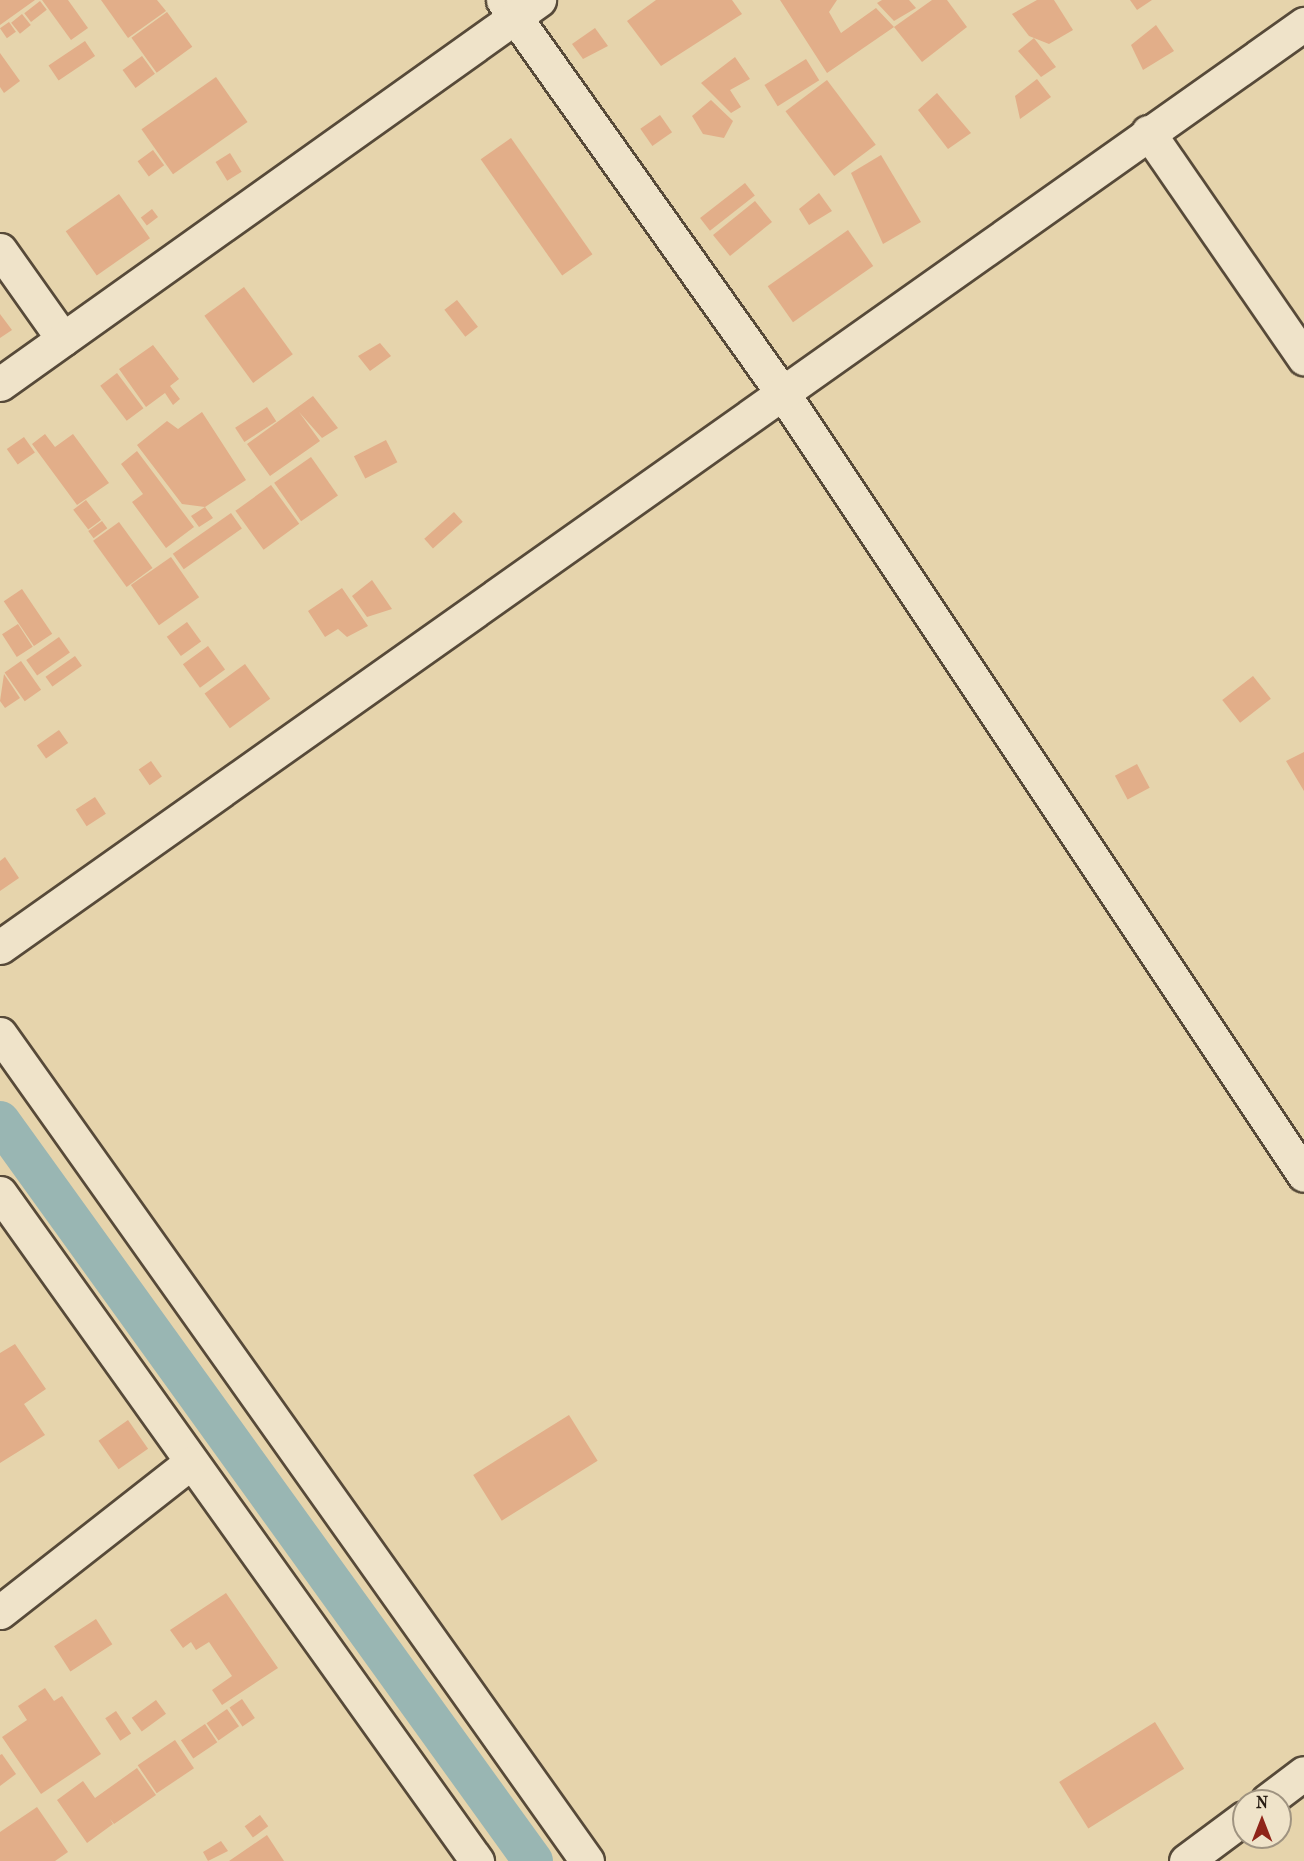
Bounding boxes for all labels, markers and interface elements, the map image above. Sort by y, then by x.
north arrow [1232,1789,1292,1849]
text: N [1256,1793,1268,1812]

